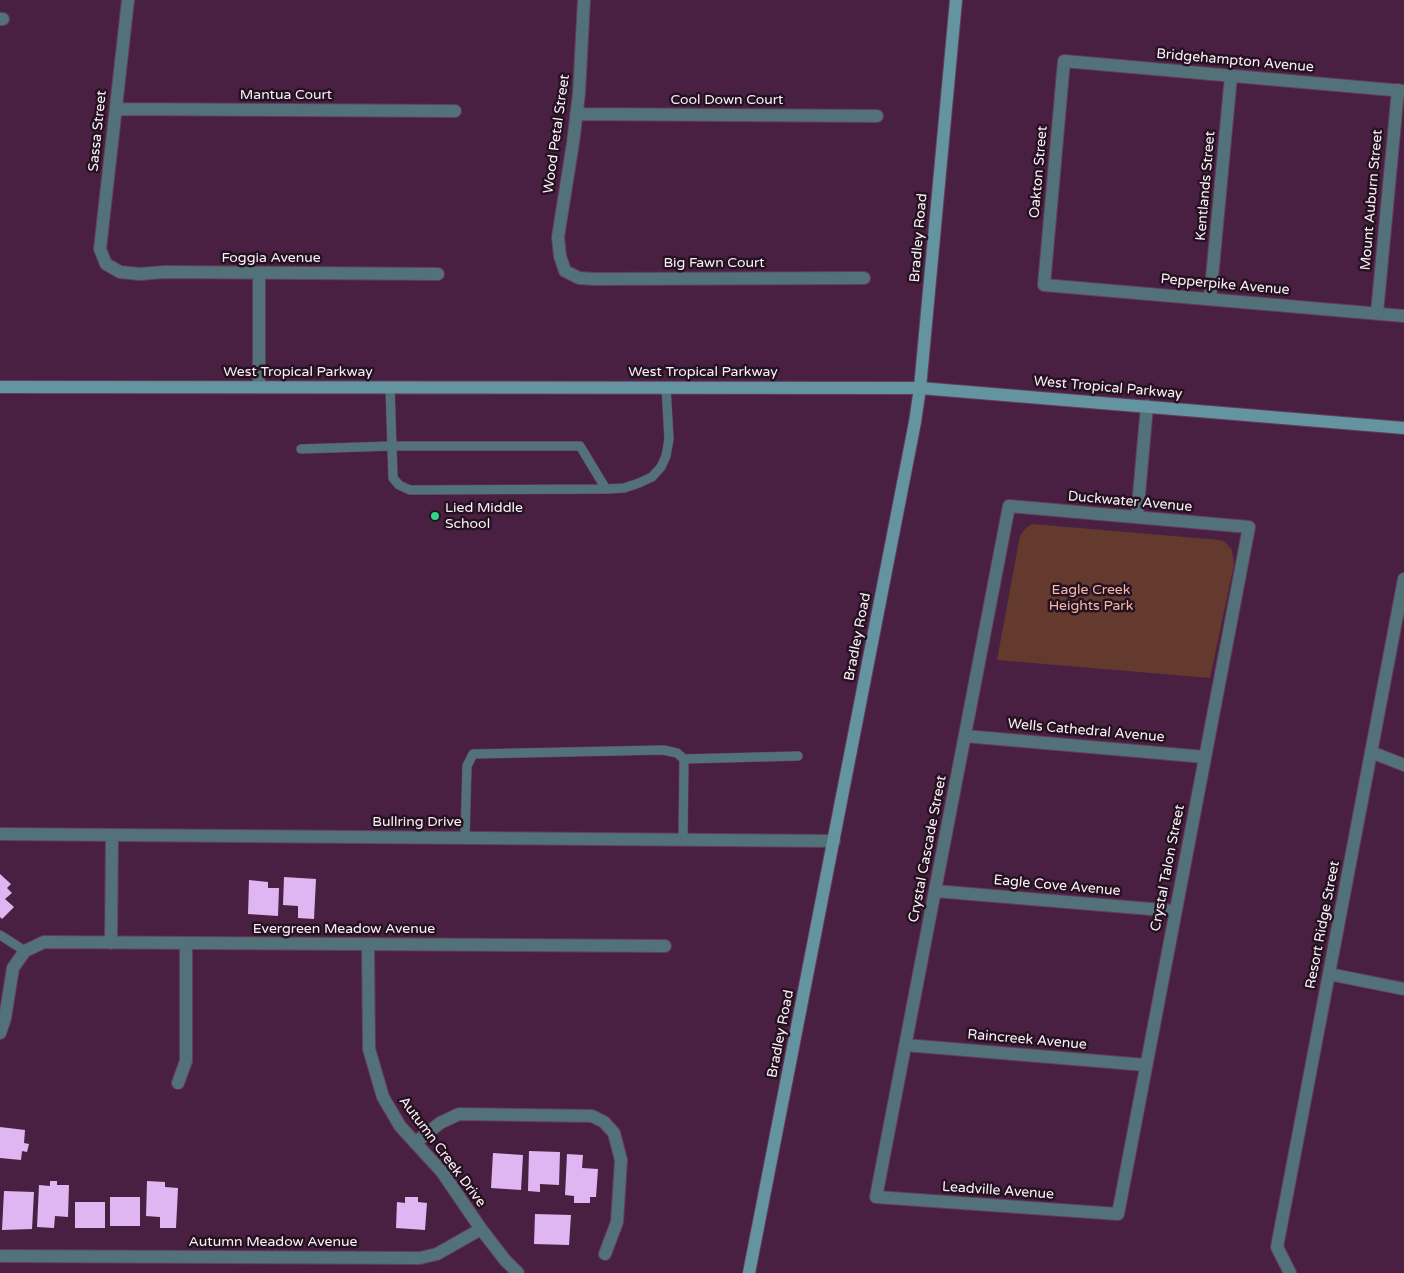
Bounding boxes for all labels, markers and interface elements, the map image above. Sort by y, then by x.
street label: Bridgehampton Avenue [1156,46,1314,76]
street label: Wood Petal Street [540,73,574,195]
street label: Mantua Court [240,87,332,103]
street label: Sassa Street [85,90,111,172]
street label: Cool Down Court [671,92,783,108]
street label: Oakton Street [1027,125,1051,219]
street label: Mount Auburn Street [1357,129,1387,271]
street label: Kentlands Street [1193,130,1219,242]
street label: Bradley Road [907,193,931,283]
street label: Foggia Avenue [221,250,321,266]
street label: Big Fawn Court [663,255,765,271]
street label: Pepperpike Avenue [1160,271,1290,299]
street label: West Tropical Parkway [223,364,373,380]
street label: West Tropical Parkway [628,364,778,380]
street label: West Tropical Parkway [1033,373,1183,403]
street label: Duckwater Avenue [1067,488,1193,516]
place label: Lied Middle School [445,500,523,532]
marker: Lied Middle School [429,510,441,522]
park label: Eagle Creek Heights Park [1049,582,1133,614]
street label: Bradley Road [841,592,875,682]
street label: Wells Cathedral Avenue [1007,716,1165,746]
street label: Crystal Cascade Street [905,774,951,924]
street label: Crystal Talon Street [1147,803,1189,933]
street label: Bullring Drive [372,814,462,830]
street label: Resort Ridge Street [1302,860,1344,990]
street label: Eagle Cove Avenue [993,872,1121,900]
street label: Evergreen Meadow Avenue [253,921,435,937]
street label: Bradley Road [764,989,798,1079]
street label: Raincreek Avenue [967,1026,1087,1054]
street label: Autumn Creek Drive [395,1093,489,1211]
street label: Leadville Avenue [941,1179,1055,1203]
street label: Autumn Meadow Avenue [189,1234,357,1250]

